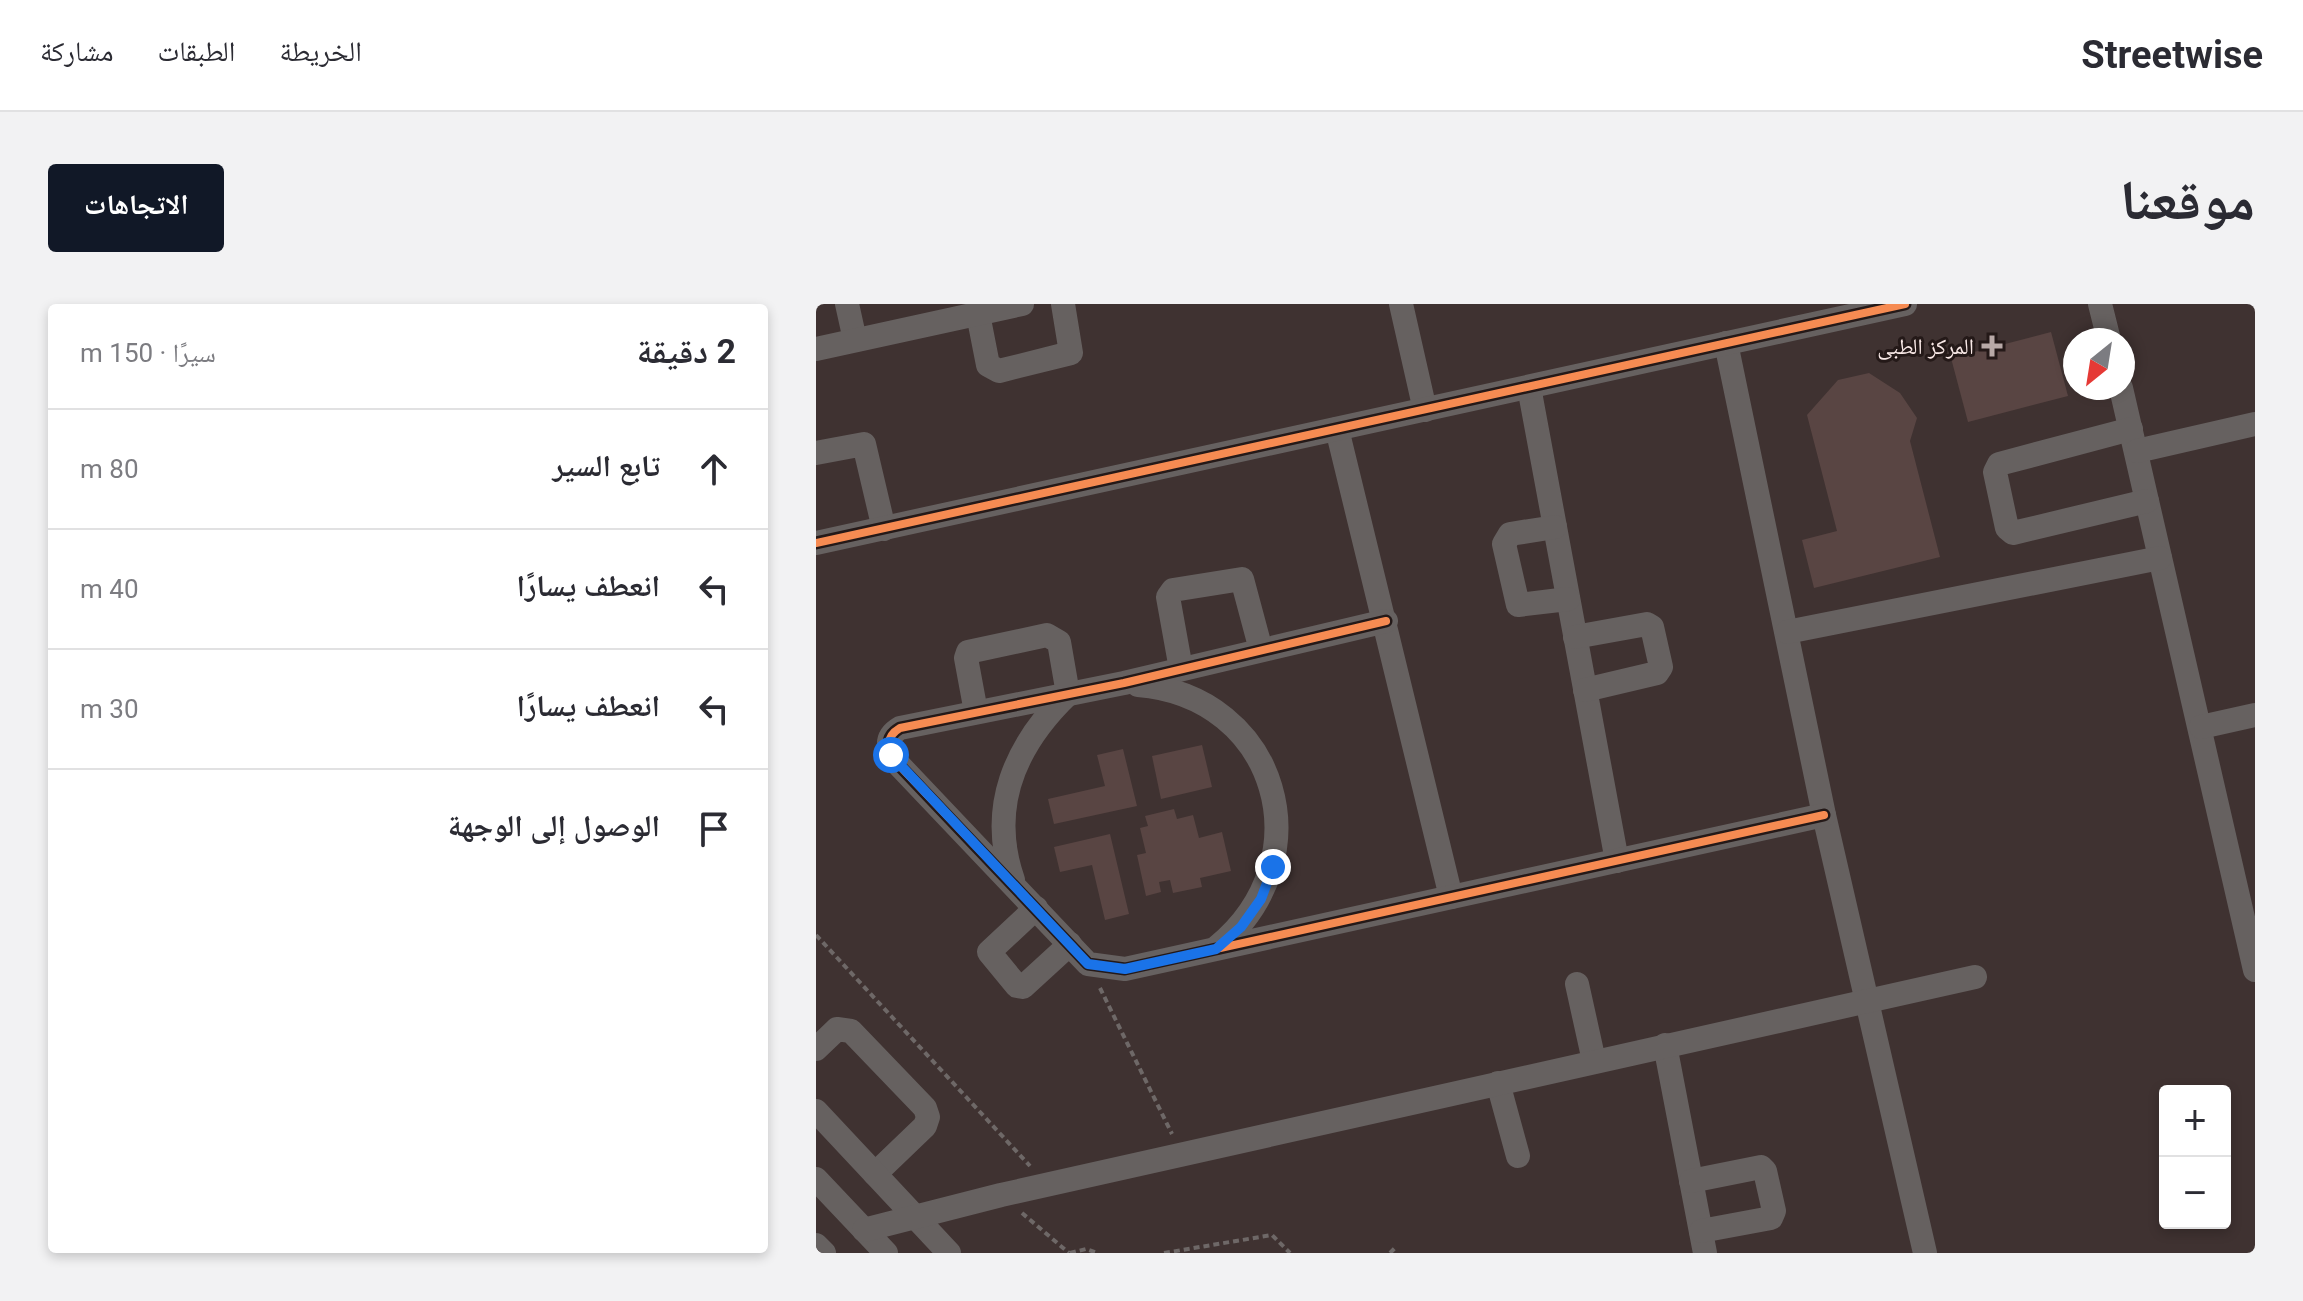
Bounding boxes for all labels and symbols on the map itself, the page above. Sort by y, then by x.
north arrow [2063,328,2135,400]
place label: المركز الطبى [1877,334,1974,360]
marker: المركز الطبى [1981,335,2003,357]
route start [873,737,909,773]
route end [1255,849,1291,885]

